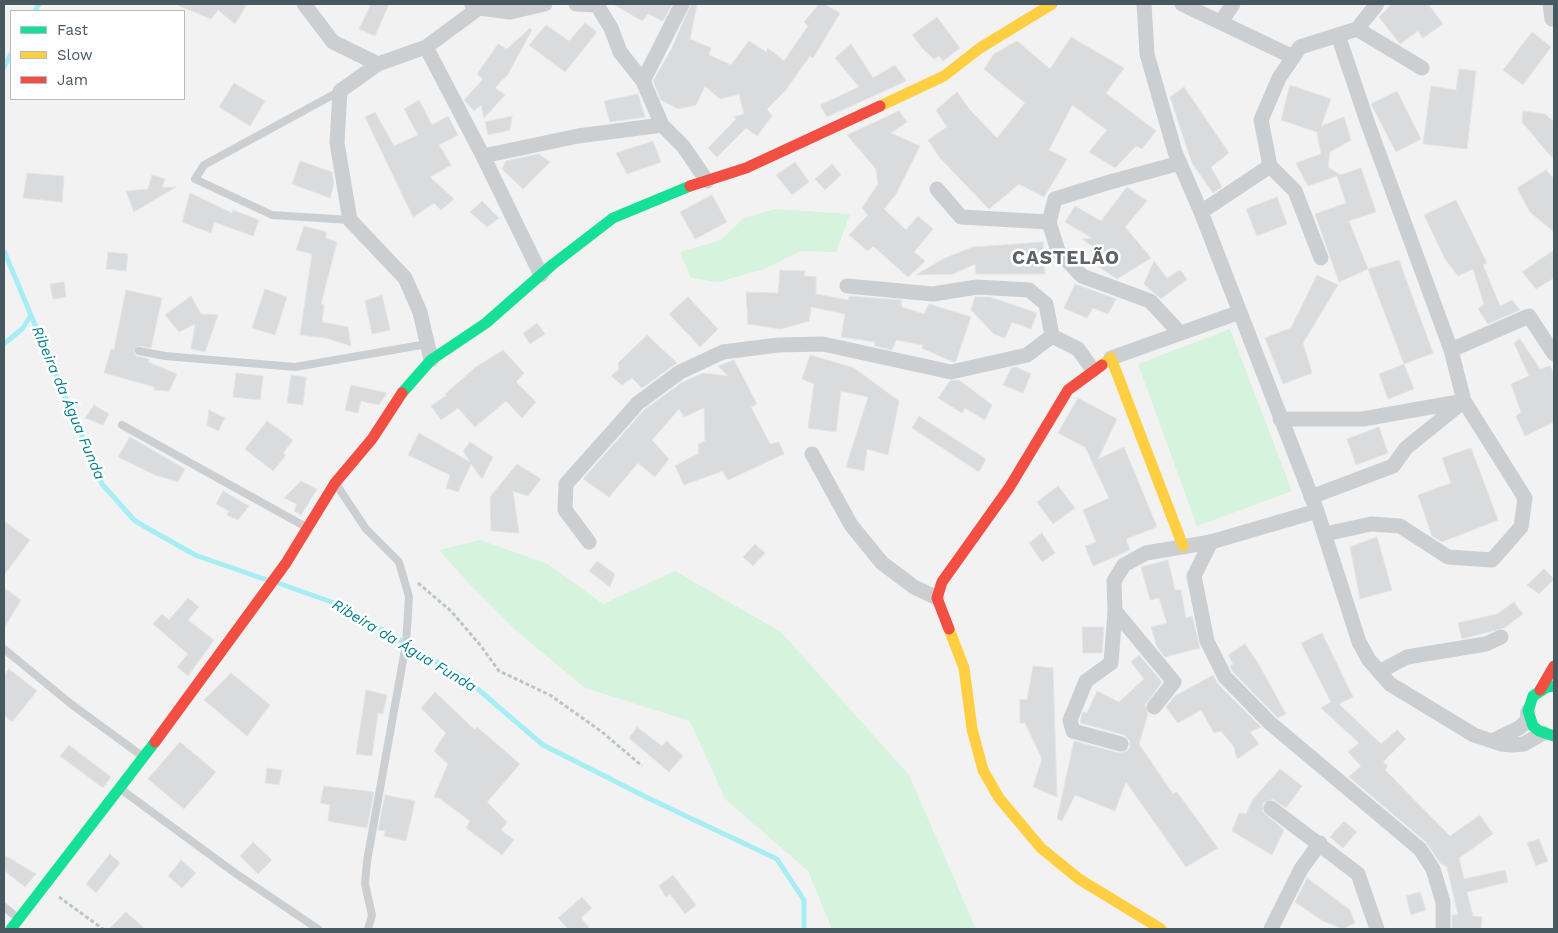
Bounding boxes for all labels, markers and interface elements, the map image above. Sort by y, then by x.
legend [10,10,185,100]
text: Fast [57,21,88,39]
text: Slow [57,46,93,64]
text: Jam [57,71,88,89]
district label: CASTELÃO [1011,247,1121,269]
water label: Ribeira da Água Funda [27,324,109,482]
water label: Ribeira da Água Funda [329,596,479,696]

